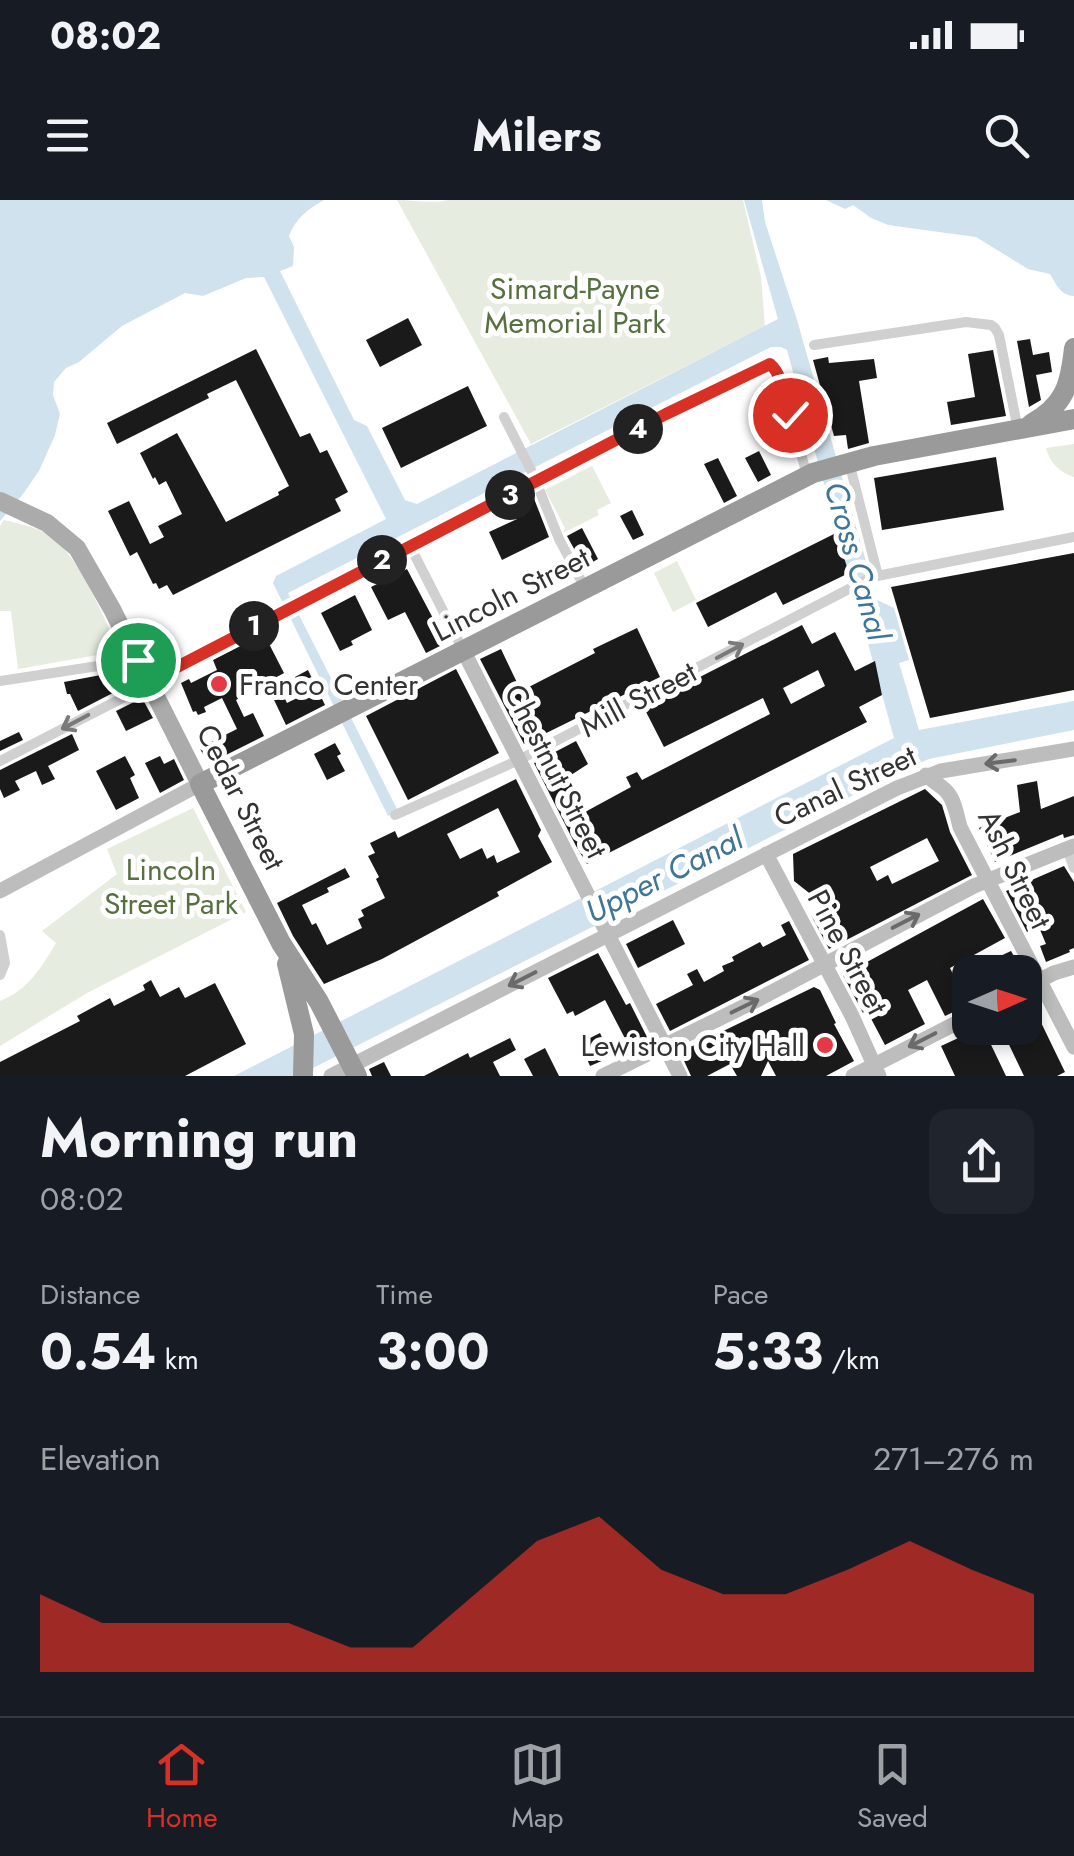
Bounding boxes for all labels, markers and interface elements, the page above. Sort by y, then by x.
text: 08:02 [50,8,161,63]
text: Milers [472,103,602,168]
icon: menu [40,108,95,163]
icon: search [979,108,1034,163]
park label: Simard-Payne Memorial Park [484,267,666,344]
pin [748,373,833,458]
icon: check [763,388,818,443]
pin: 4 [613,404,663,454]
text: 4 [628,408,648,449]
pin: 3 [485,470,535,520]
text: 3 [501,474,519,515]
water label: Cross Canal [812,476,902,648]
pin: 2 [357,535,407,585]
street label: Lincoln Street [425,536,598,652]
text: 2 [373,539,391,580]
pin: 1 [229,601,279,651]
text: 1 [247,605,261,646]
pin [96,618,181,703]
icon: arrive [111,633,166,688]
one-way arrow [715,641,745,660]
street label: Mill Street [572,650,705,748]
place label: Franco Center [239,663,419,706]
marker: Franco Center [208,673,230,695]
street label: Chestnut Street [494,676,619,866]
one-way arrow [60,713,90,732]
street label: Cedar Street [186,717,296,878]
street label: Canal Street [767,734,924,838]
one-way arrow [985,753,1017,772]
street label: Ash Street [968,802,1063,937]
water label: Upper Canal [577,815,752,934]
park label: Lincoln Street Park [104,848,239,925]
street label: Pine Street [797,882,899,1023]
one-way arrow [890,911,920,930]
north arrow [952,955,1042,1045]
map controls [952,955,1042,1045]
one-way arrow [508,970,538,989]
one-way arrow [729,995,759,1014]
place label: Lewiston City Hall [580,1024,805,1067]
one-way arrow [907,1031,937,1050]
marker: Lewiston City Hall [814,1034,836,1056]
text: Morning run [40,1098,358,1178]
button: share [929,1109,1034,1214]
text: 08:02 [40,1176,124,1222]
text: Distance [40,1274,140,1315]
text: Time [376,1274,433,1315]
text: Pace [713,1274,768,1315]
text: 0.54 [40,1315,156,1388]
text: 3:00 [376,1315,490,1388]
text: 5:33 [713,1315,823,1388]
text: km [156,1339,199,1380]
text: /km [823,1339,880,1380]
text: Elevation [40,1436,161,1482]
text: 271–276 m [873,1436,1034,1482]
tab: Home [146,1737,218,1838]
tab: Map [510,1737,565,1838]
tab: Saved [857,1737,928,1838]

